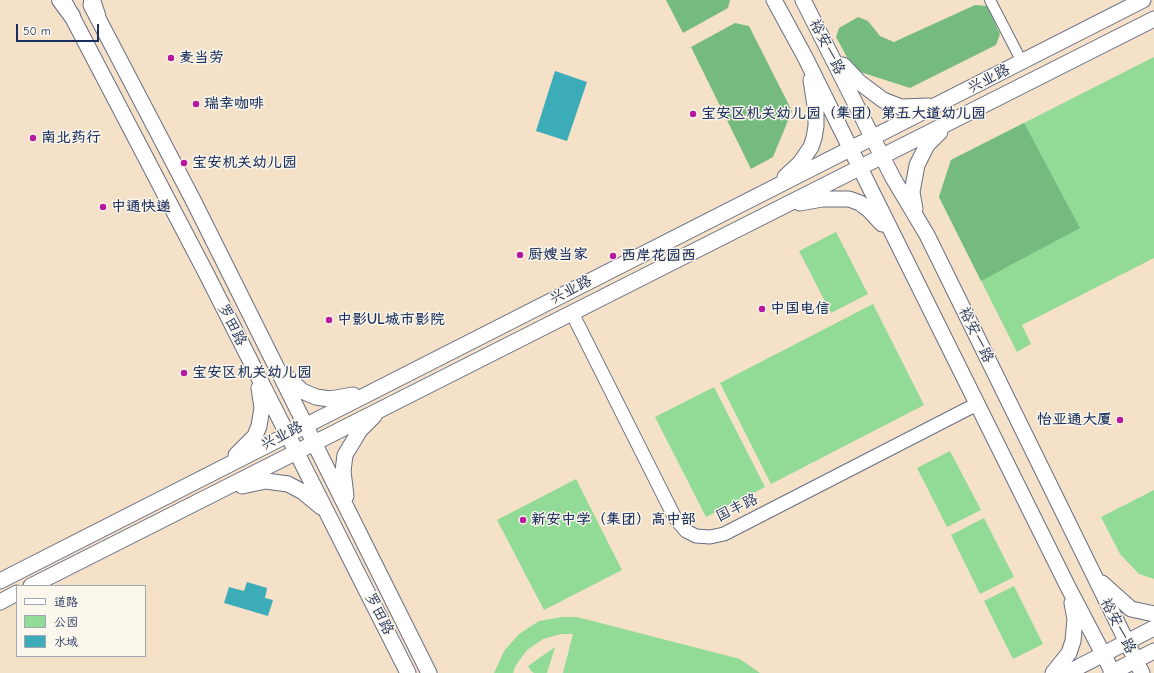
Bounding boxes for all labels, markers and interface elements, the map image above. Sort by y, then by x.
scale bar [18,16,101,42]
street label: 裕安一路 [805,16,849,78]
text: 50 m [23,24,51,38]
place label: 麦当劳 [179,49,224,67]
marker: 麦当劳 [166,53,176,63]
street label: 兴业路 [965,61,1013,97]
place label: 瑞幸咖啡 [204,95,264,113]
marker: 瑞幸咖啡 [191,99,201,109]
place label: 宝安区机关幼儿园（集团）第五大道幼儿园 [701,105,986,123]
marker: 宝安区机关幼儿园（集团）第五大道幼儿园 [688,109,698,119]
place label: 南北药行 [41,129,101,147]
marker: 南北药行 [28,133,38,143]
place label: 宝安机关幼儿园 [192,154,297,172]
marker: 宝安机关幼儿园 [179,158,189,168]
place label: 中通快递 [111,198,171,216]
marker: 中通快递 [98,202,108,212]
place label: 厨嫂当家 [528,246,588,264]
place label: 西岸花园西 [621,247,696,265]
marker: 厨嫂当家 [515,250,525,260]
marker: 西岸花园西 [608,251,618,261]
street label: 兴业路 [547,272,595,308]
place label: 中国电信 [770,300,830,318]
street label: 罗田路 [214,301,250,349]
marker: 中国电信 [757,304,767,314]
street label: 裕安一路 [955,304,997,366]
place label: 中影UL城市影院 [337,311,445,329]
marker: 中影UL城市影院 [324,315,334,325]
place label: 宝安区机关幼儿园 [192,364,312,382]
marker: 宝安区机关幼儿园 [179,368,189,378]
place label: 怡亚通大厦 [1037,411,1112,429]
marker: 怡亚通大厦 [1115,415,1125,425]
street label: 兴业路 [258,418,306,454]
street label: 国丰路 [713,490,761,526]
place label: 新安中学（集团）高中部 [531,511,696,529]
marker: 新安中学（集团）高中部 [518,515,528,525]
legend [16,585,146,657]
street label: 罗田路 [361,590,397,638]
text: 道路 [54,595,78,609]
street label: 裕安一路 [1096,595,1140,657]
text: 公园 [54,615,78,629]
text: 水域 [54,635,78,649]

